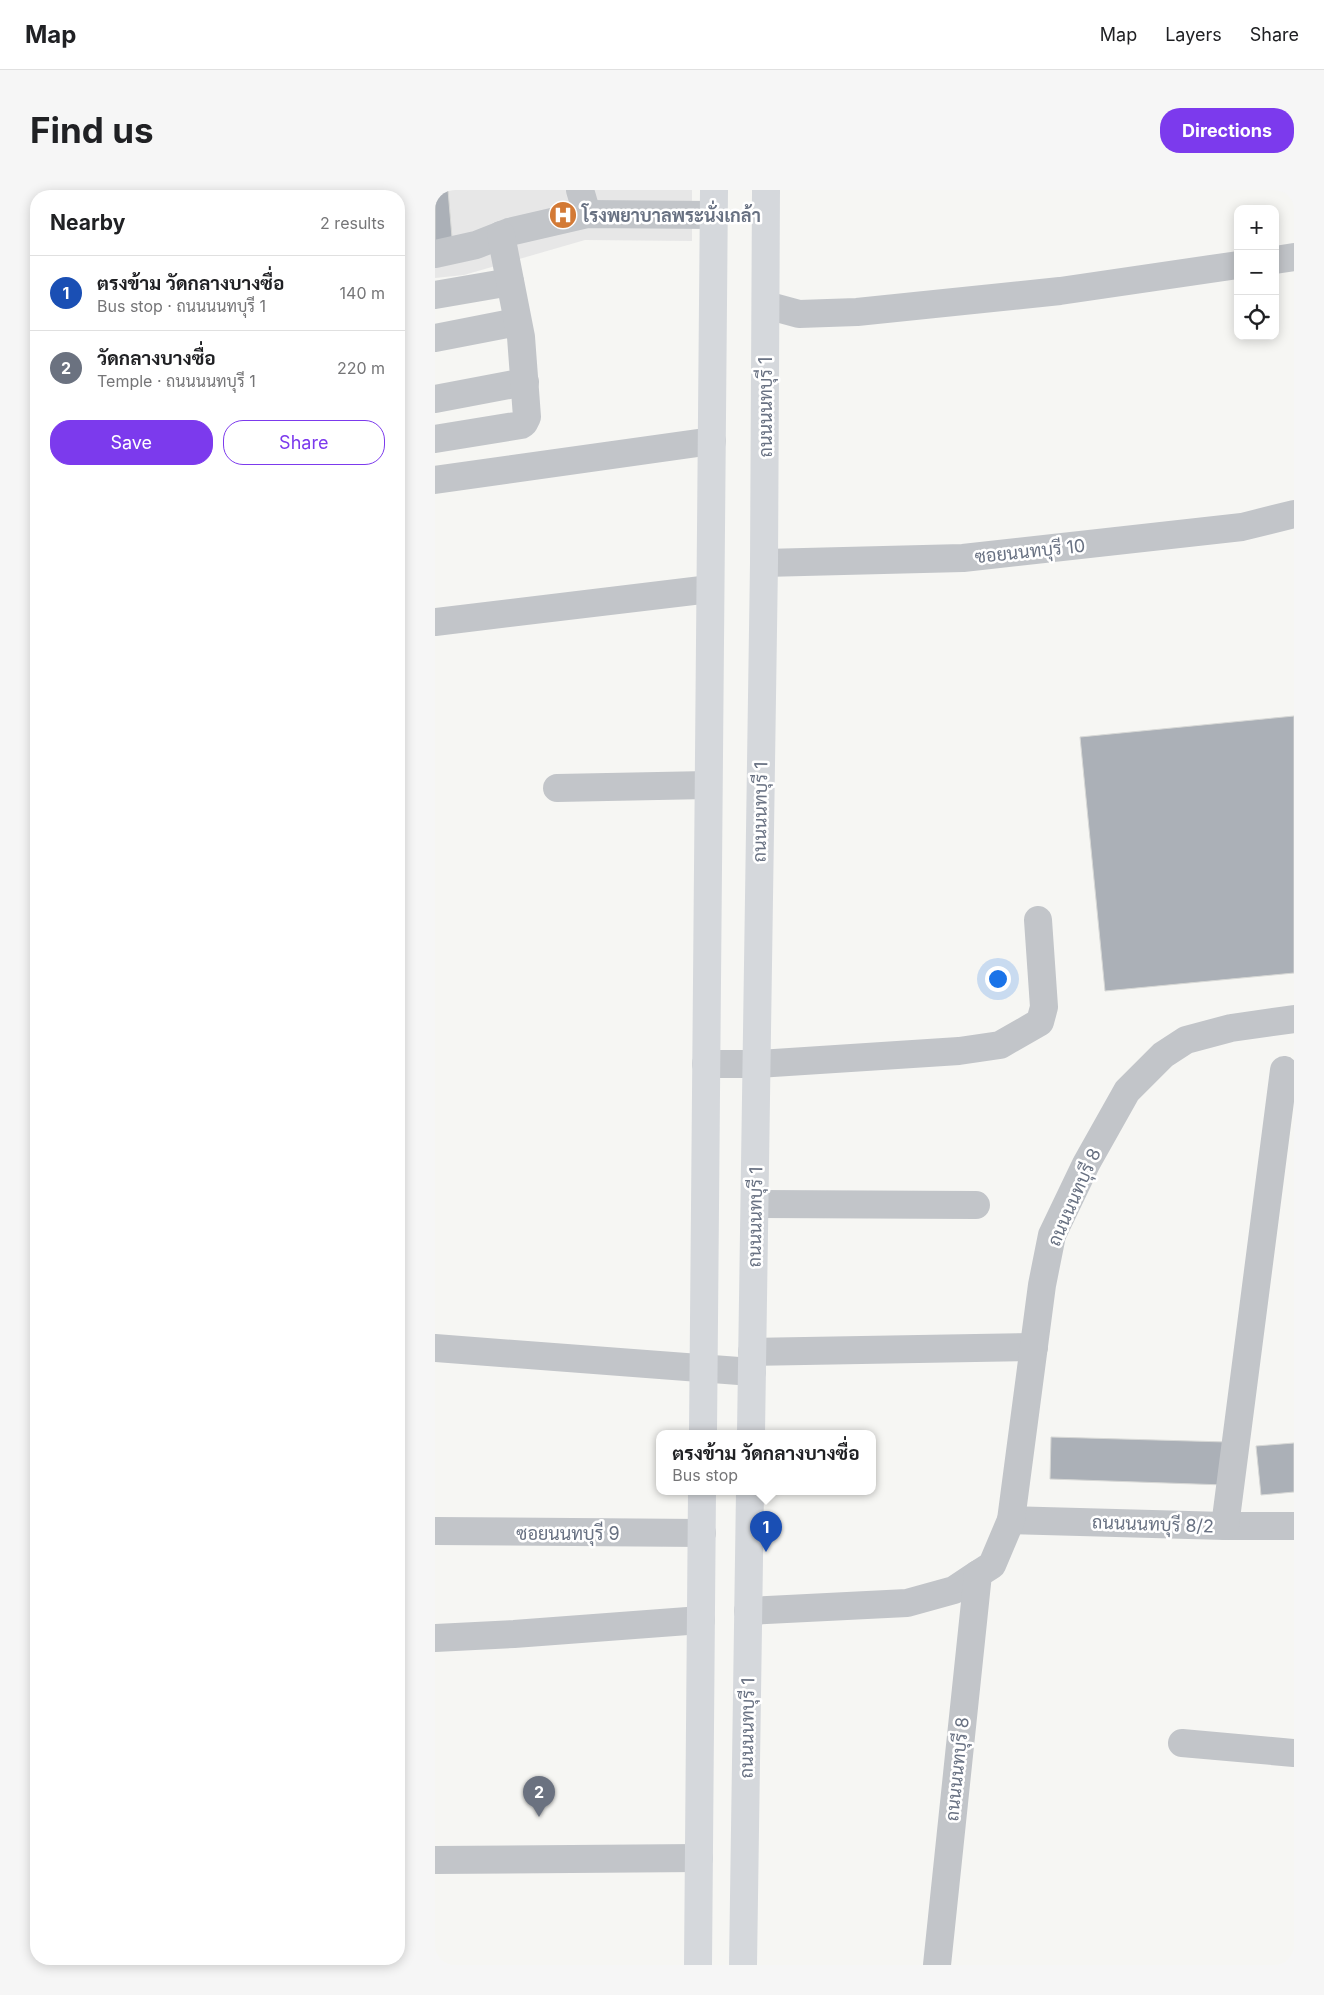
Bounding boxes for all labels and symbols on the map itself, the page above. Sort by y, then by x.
hospital icon: โรงพยาบาลพระนั่งเกล้า [548,200,578,230]
place label: โรงพยาบาลพระนั่งเกล้า [581,200,761,226]
street label: ถนนนนทบุรี 1 [753,357,778,457]
street label: ซอยนนทบุรี 10 [974,533,1086,569]
street label: ถนนนนทบุรี 1 [747,761,773,863]
your location [985,966,1011,992]
street label: ถนนนนทบุรี 8 [1041,1144,1107,1250]
street label: ถนนนนทบุรี 1 [742,1166,768,1268]
street label: ถนนนนทบุรี 8/2 [1092,1509,1214,1539]
pin: 1 [750,1511,782,1552]
street label: ซอยนนทบุรี 9 [516,1521,620,1546]
street label: ถนนนนทบุรี 1 [734,1677,760,1779]
street label: ถนนนนทบุรี 8 [939,1716,975,1822]
pin: 2 [523,1776,555,1817]

